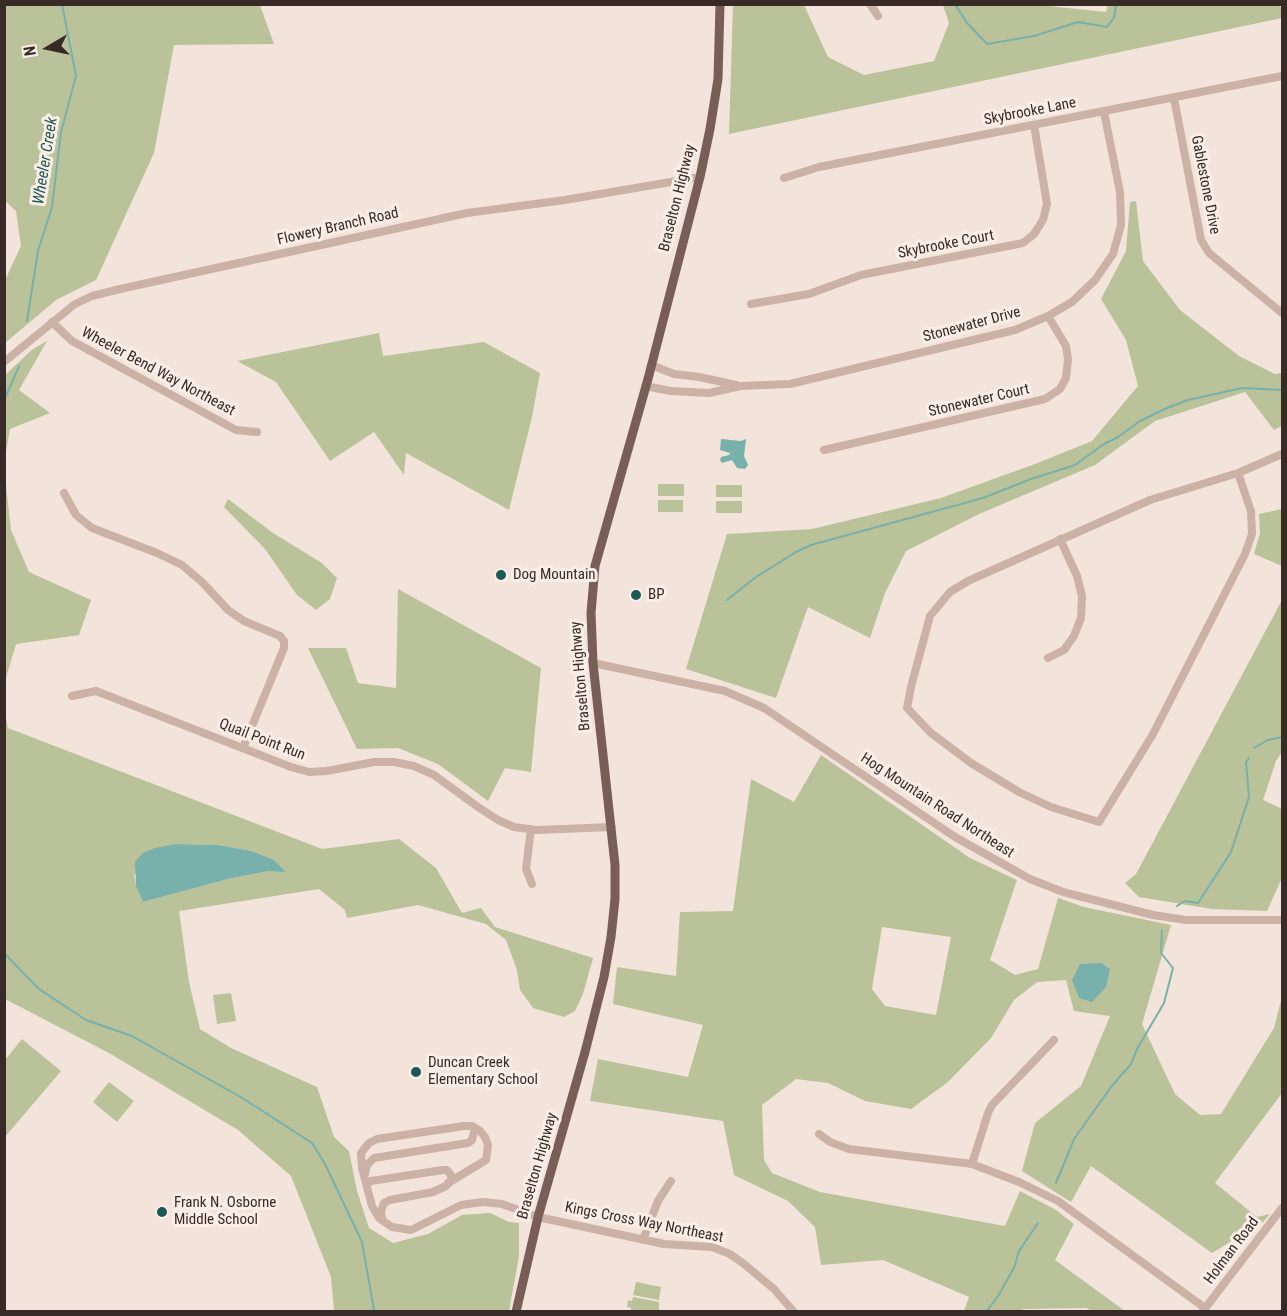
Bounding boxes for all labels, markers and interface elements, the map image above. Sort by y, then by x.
north arrow [18,18,78,78]
text: N [20,45,40,57]
street label: Skybrooke Lane [982,94,1078,130]
water label: Wheeler Creek [30,116,62,206]
street label: Gablestone Drive [1187,134,1223,236]
street label: Braselton Highway [656,142,700,254]
street label: Flowery Branch Road [276,204,400,250]
street label: Skybrooke Court [896,227,996,263]
street label: Stonewater Drive [921,303,1023,347]
street label: Wheeler Bend Way Northeast [78,324,238,420]
street label: Stonewater Court [927,381,1031,421]
place label: Dog Mountain [513,566,596,584]
marker: Dog Mountain [494,568,508,582]
place label: BP [648,586,665,604]
marker: BP [629,588,643,602]
street label: Braselton Highway [567,620,595,732]
street label: Quail Point Run [216,715,308,765]
street label: Hog Mountain Road Northeast [857,750,1017,862]
place label: Duncan Creek Elementary School [428,1054,538,1089]
marker: Duncan Creek Elementary School [409,1065,423,1079]
street label: Braselton Highway [514,1111,562,1221]
place label: Frank N. Osborne Middle School [174,1194,276,1229]
street label: Kings Cross Way Northeast [563,1199,725,1247]
marker: Frank N. Osborne Middle School [155,1205,169,1219]
street label: Holman Road [1201,1214,1263,1288]

